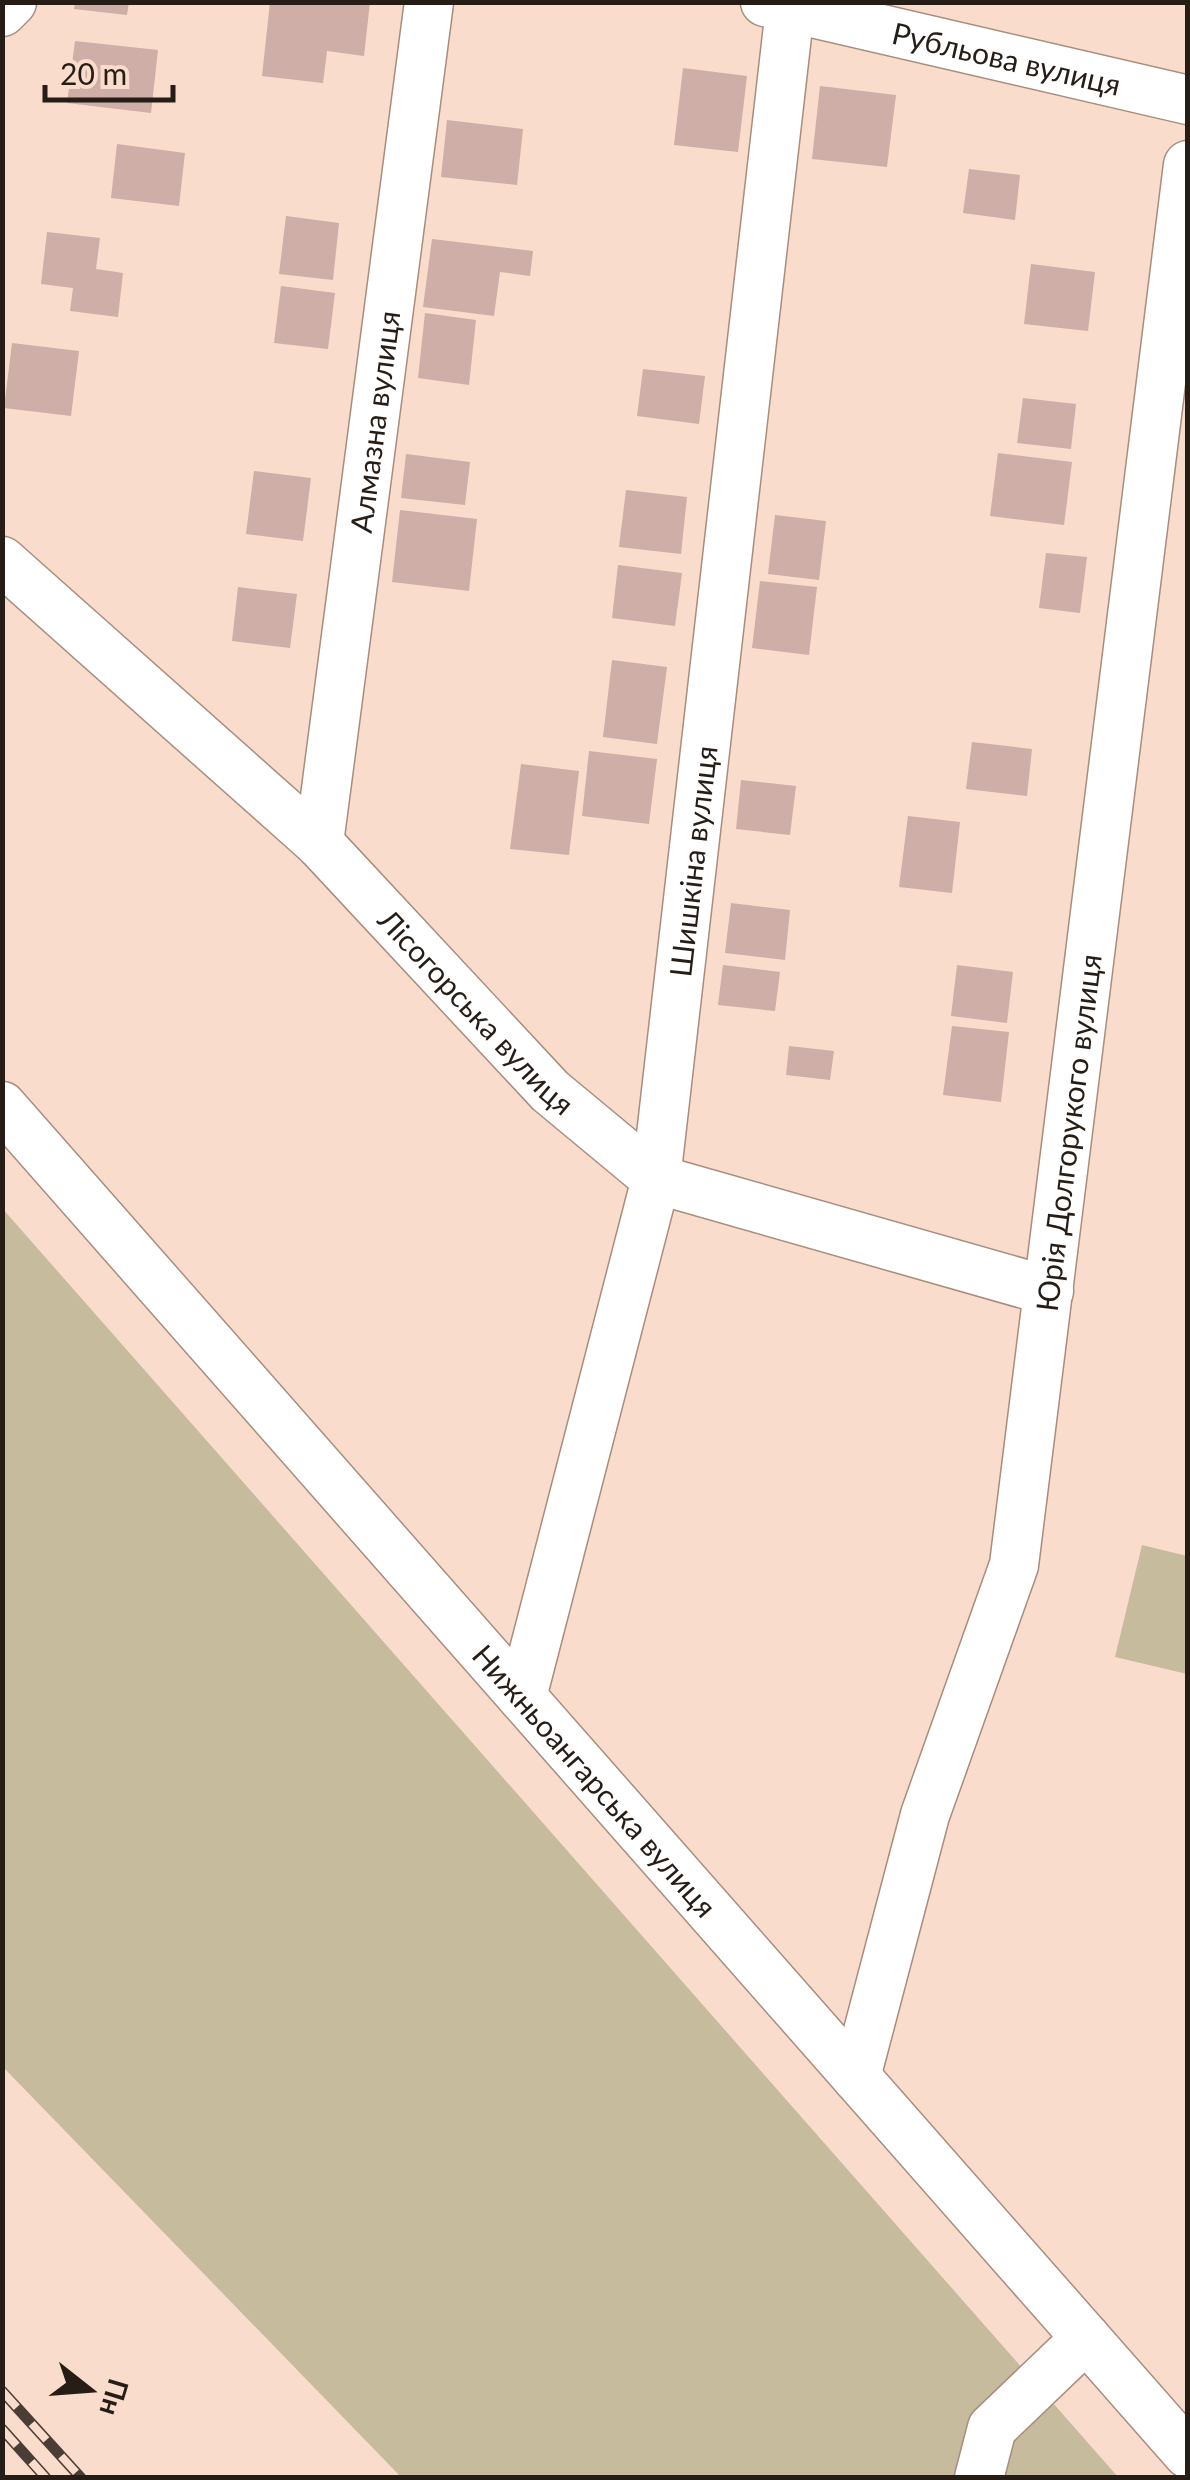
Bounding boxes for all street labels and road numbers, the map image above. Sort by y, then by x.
street label: Рубльова вулиця [889,14,1124,102]
street label: Алмазна вулиця [342,308,406,535]
street label: Шишкіна вулиця [661,744,724,979]
street label: Лісогорська вулиця [371,901,582,1122]
street label: Юрія Долгорукого вулиця [1028,952,1108,1313]
street label: Нижньоангарська вулиця [466,1637,725,1924]

